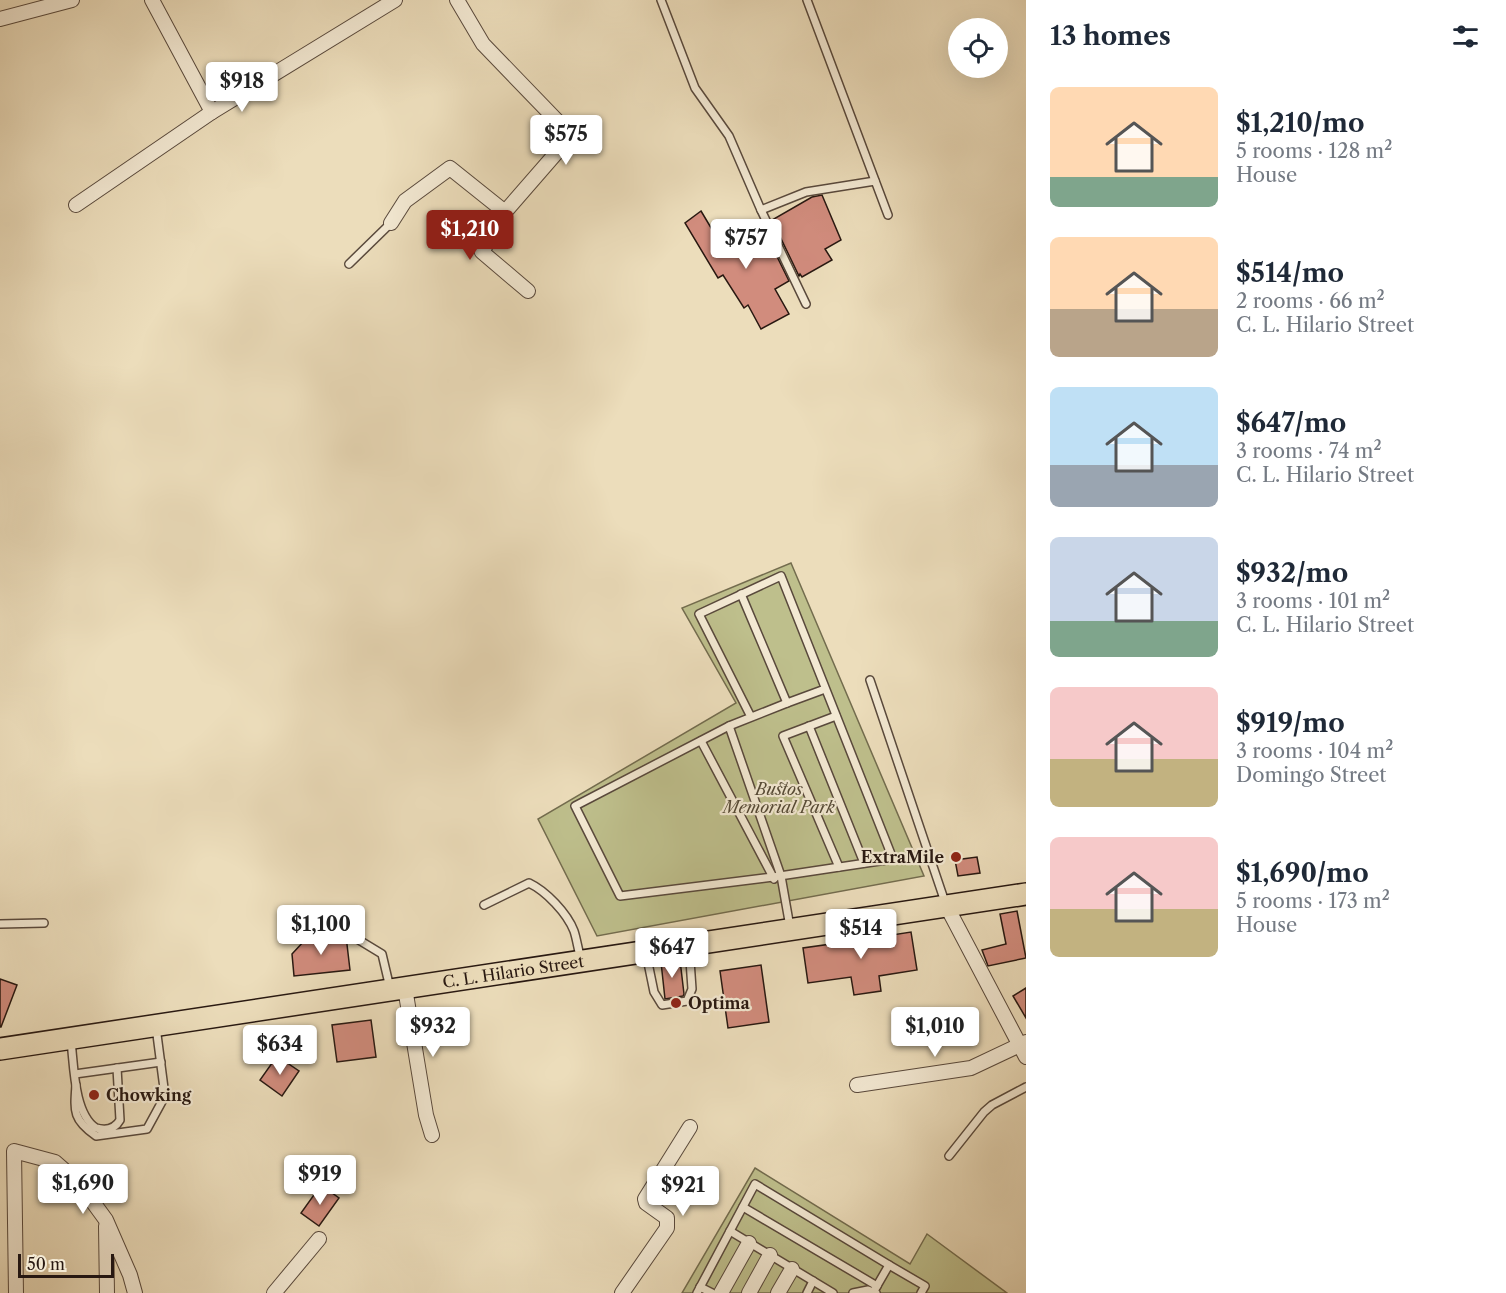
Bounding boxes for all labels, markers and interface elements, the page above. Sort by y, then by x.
map controls [948,18,1008,78]
button: locate [948,18,1008,78]
text: 13 homes [1050,20,1171,52]
icon: filters [1449,20,1482,53]
pin: $918 [206,62,278,113]
text: $918 [220,69,264,93]
text: $1,210/mo [1236,107,1365,139]
icon: home [1098,111,1170,183]
pin: $575 [530,115,602,166]
text: $575 [544,122,588,146]
text: 5 rooms · 128 m² [1236,139,1392,163]
text: House [1236,163,1297,187]
pin: $1,210 [421,210,519,261]
text: $1,210 [440,217,500,241]
pin: $757 [710,219,782,270]
text: $757 [725,226,767,250]
text: $514/mo [1236,257,1344,289]
icon: home [1098,261,1170,333]
text: 2 rooms · 66 m² [1236,289,1385,313]
text: C. L. Hilario Street [1236,313,1414,337]
text: $647/mo [1236,407,1346,439]
icon: home [1098,411,1170,483]
text: 3 rooms · 74 m² [1236,439,1382,463]
text: C. L. Hilario Street [1236,463,1414,487]
text: $932/mo [1236,557,1348,589]
icon: home [1098,561,1170,633]
text: 3 rooms · 101 m² [1236,589,1390,613]
text: C. L. Hilario Street [1236,613,1414,637]
text: $919/mo [1236,707,1345,739]
icon: home [1098,711,1170,783]
text: 3 rooms · 104 m² [1236,739,1393,763]
text: Domingo Street [1236,763,1386,787]
park label: Bustos Memorial Park [721,779,835,817]
place label: ExtraMile [861,847,944,867]
marker: ExtraMile [949,850,963,864]
text: $1,690/mo [1236,857,1369,889]
icon: home [1098,861,1170,933]
text: 5 rooms · 173 m² [1236,889,1390,913]
pin: $1,100 [272,905,370,956]
pin: $514 [825,909,897,960]
text: $1,100 [291,912,351,936]
text: House [1236,913,1297,937]
text: $514 [839,916,883,940]
pin: $647 [636,928,708,979]
text: $647 [649,935,695,959]
street label: C. L. Hilario Street [441,951,586,992]
place label: Optima [688,993,751,1013]
marker: Optima [669,996,683,1010]
pin: $932 [397,1007,469,1058]
pin: $1,010 [886,1007,984,1058]
text: $932 [410,1014,456,1038]
text: $1,010 [905,1014,965,1038]
pin: $634 [244,1025,316,1076]
text: $634 [257,1032,303,1056]
place label: Chowking [106,1085,192,1105]
marker: Chowking [87,1088,101,1102]
pin: $919 [284,1155,356,1206]
text: $919 [298,1162,342,1186]
pin: $1,690 [34,1164,132,1215]
pin: $921 [647,1166,719,1217]
text: $1,690 [52,1171,114,1195]
text: $921 [661,1173,705,1197]
scale bar [18,1251,114,1278]
text: 50 m [27,1254,65,1274]

